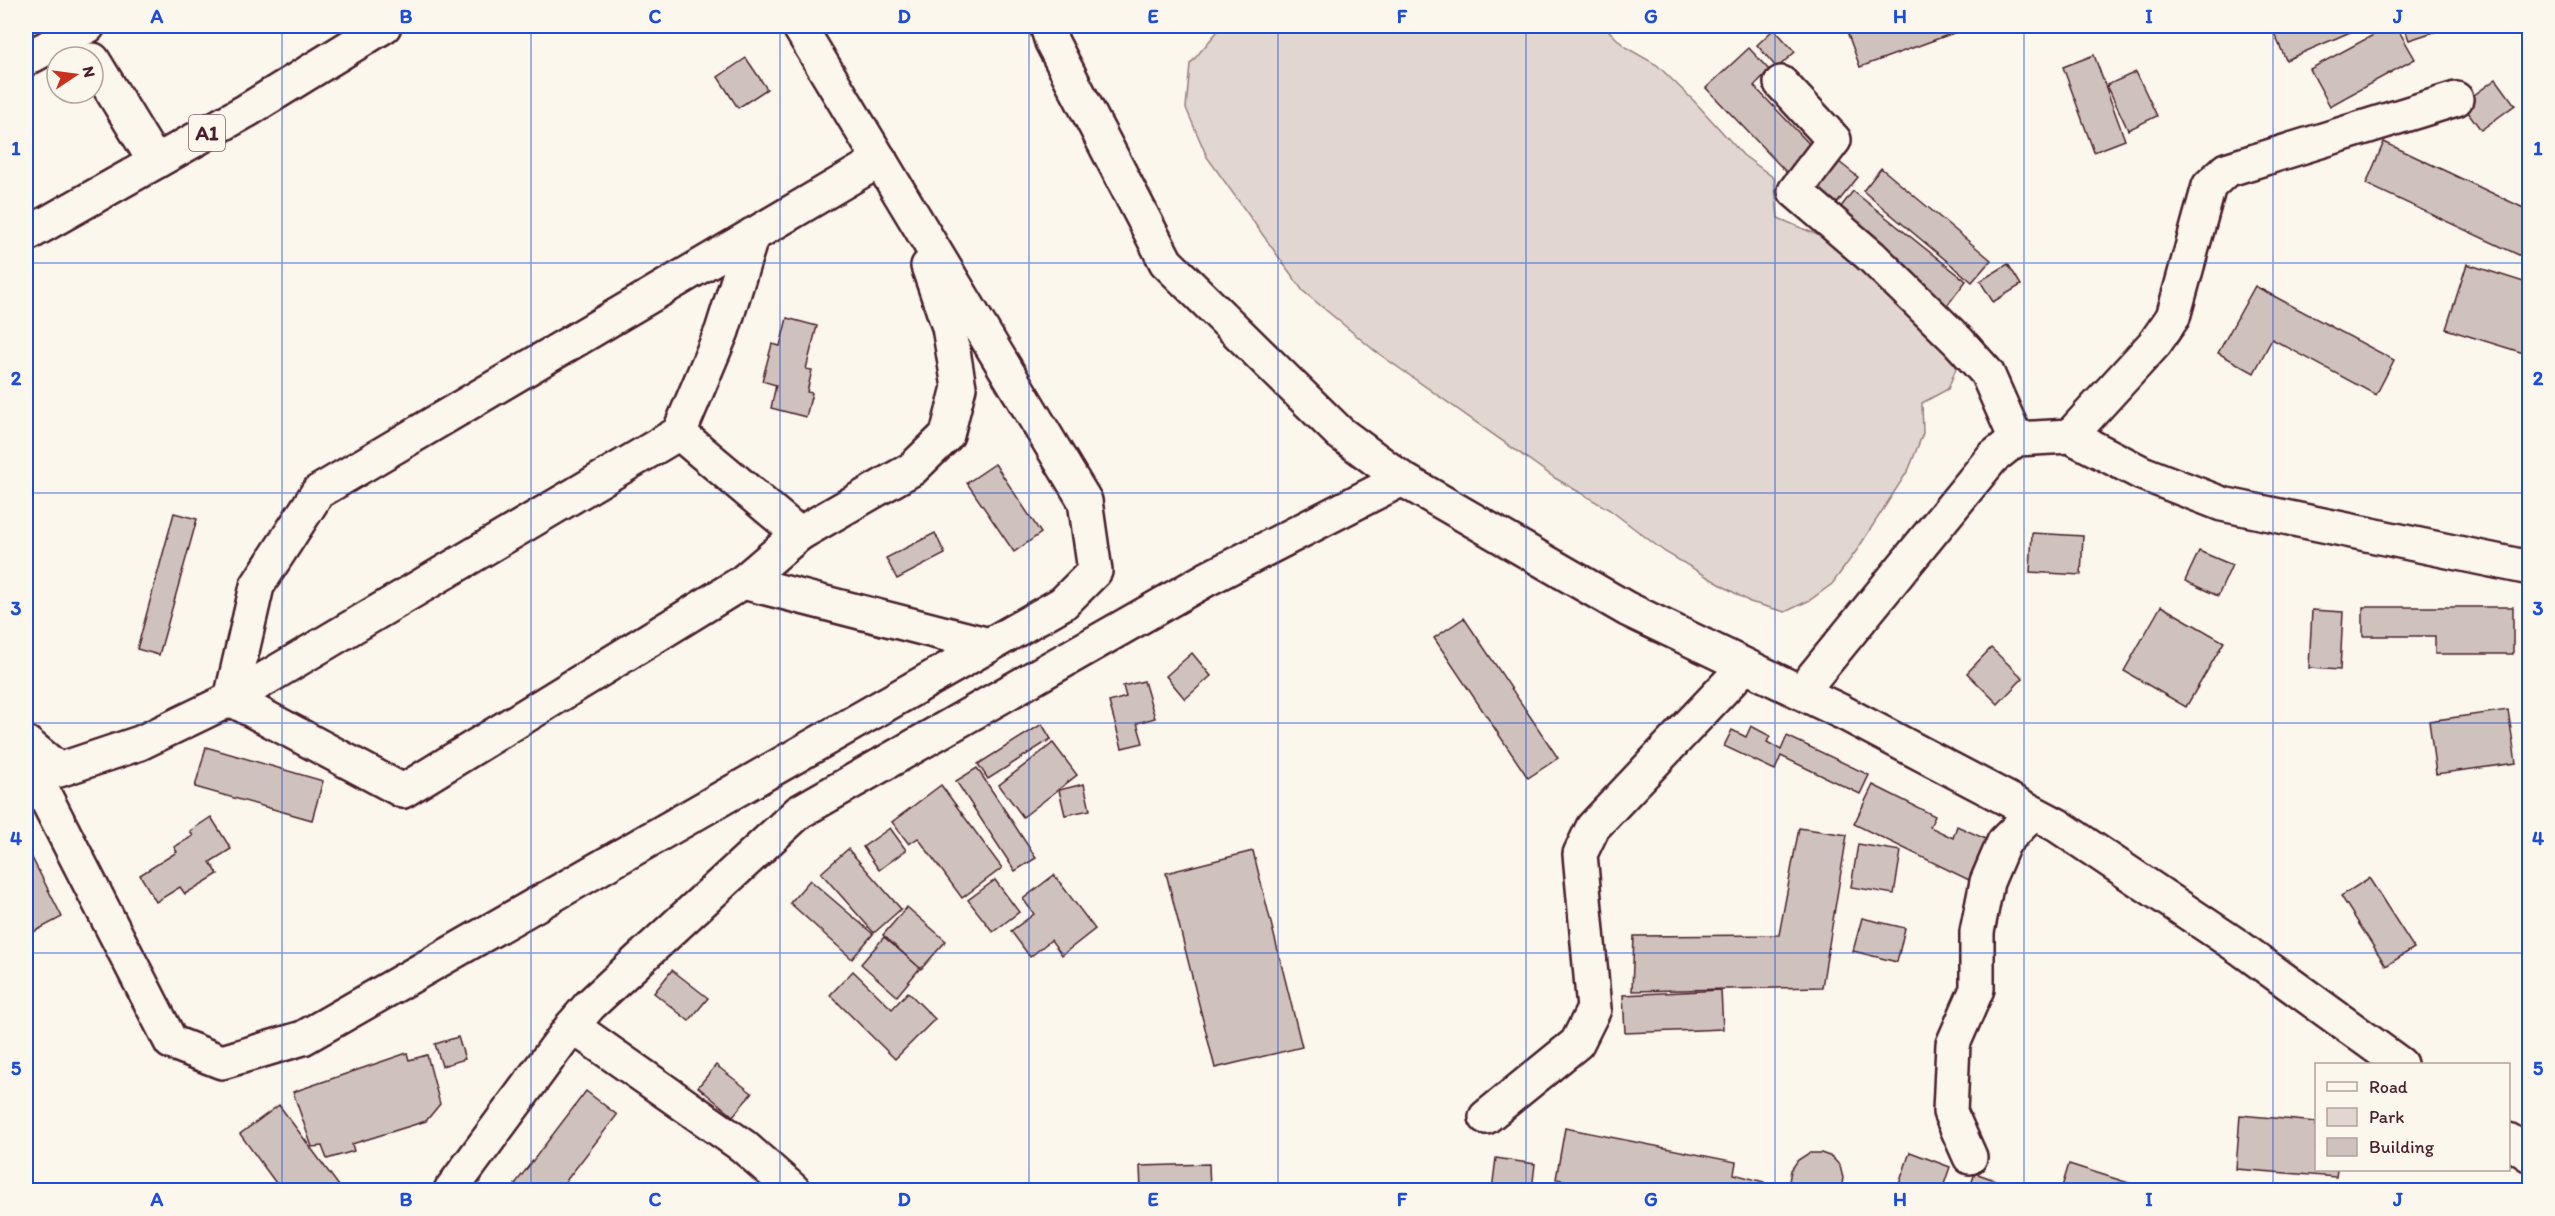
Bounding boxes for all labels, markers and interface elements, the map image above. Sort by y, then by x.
text: A [150,4,164,28]
text: B [400,4,413,28]
text: C [649,4,662,28]
text: D [897,4,911,28]
text: E [1147,4,1159,28]
text: F [1397,4,1408,28]
text: G [1644,4,1658,28]
text: H [1893,4,1907,28]
text: I [2145,4,2153,28]
text: J [2392,4,2403,28]
north arrow [45,45,105,105]
text: N [79,64,100,79]
road number: A1 [189,115,225,151]
text: 1 [11,136,21,160]
text: 1 [2533,136,2543,160]
text: 2 [11,366,22,390]
text: 2 [2533,366,2544,390]
text: 3 [11,596,22,620]
text: 3 [2533,596,2544,620]
text: 4 [10,826,22,850]
text: 4 [2532,826,2544,850]
text: 5 [11,1056,22,1080]
text: 5 [2533,1056,2544,1080]
legend [2315,1063,2510,1171]
text: Road [2369,1076,2408,1098]
text: Park [2369,1106,2404,1128]
text: Building [2369,1136,2435,1158]
text: A [150,1187,164,1211]
text: B [400,1187,413,1211]
text: C [649,1187,662,1211]
text: D [897,1187,911,1211]
text: E [1147,1187,1159,1211]
text: F [1397,1187,1408,1211]
text: G [1644,1187,1658,1211]
text: H [1893,1187,1907,1211]
text: I [2145,1187,2153,1211]
text: J [2392,1187,2403,1211]

